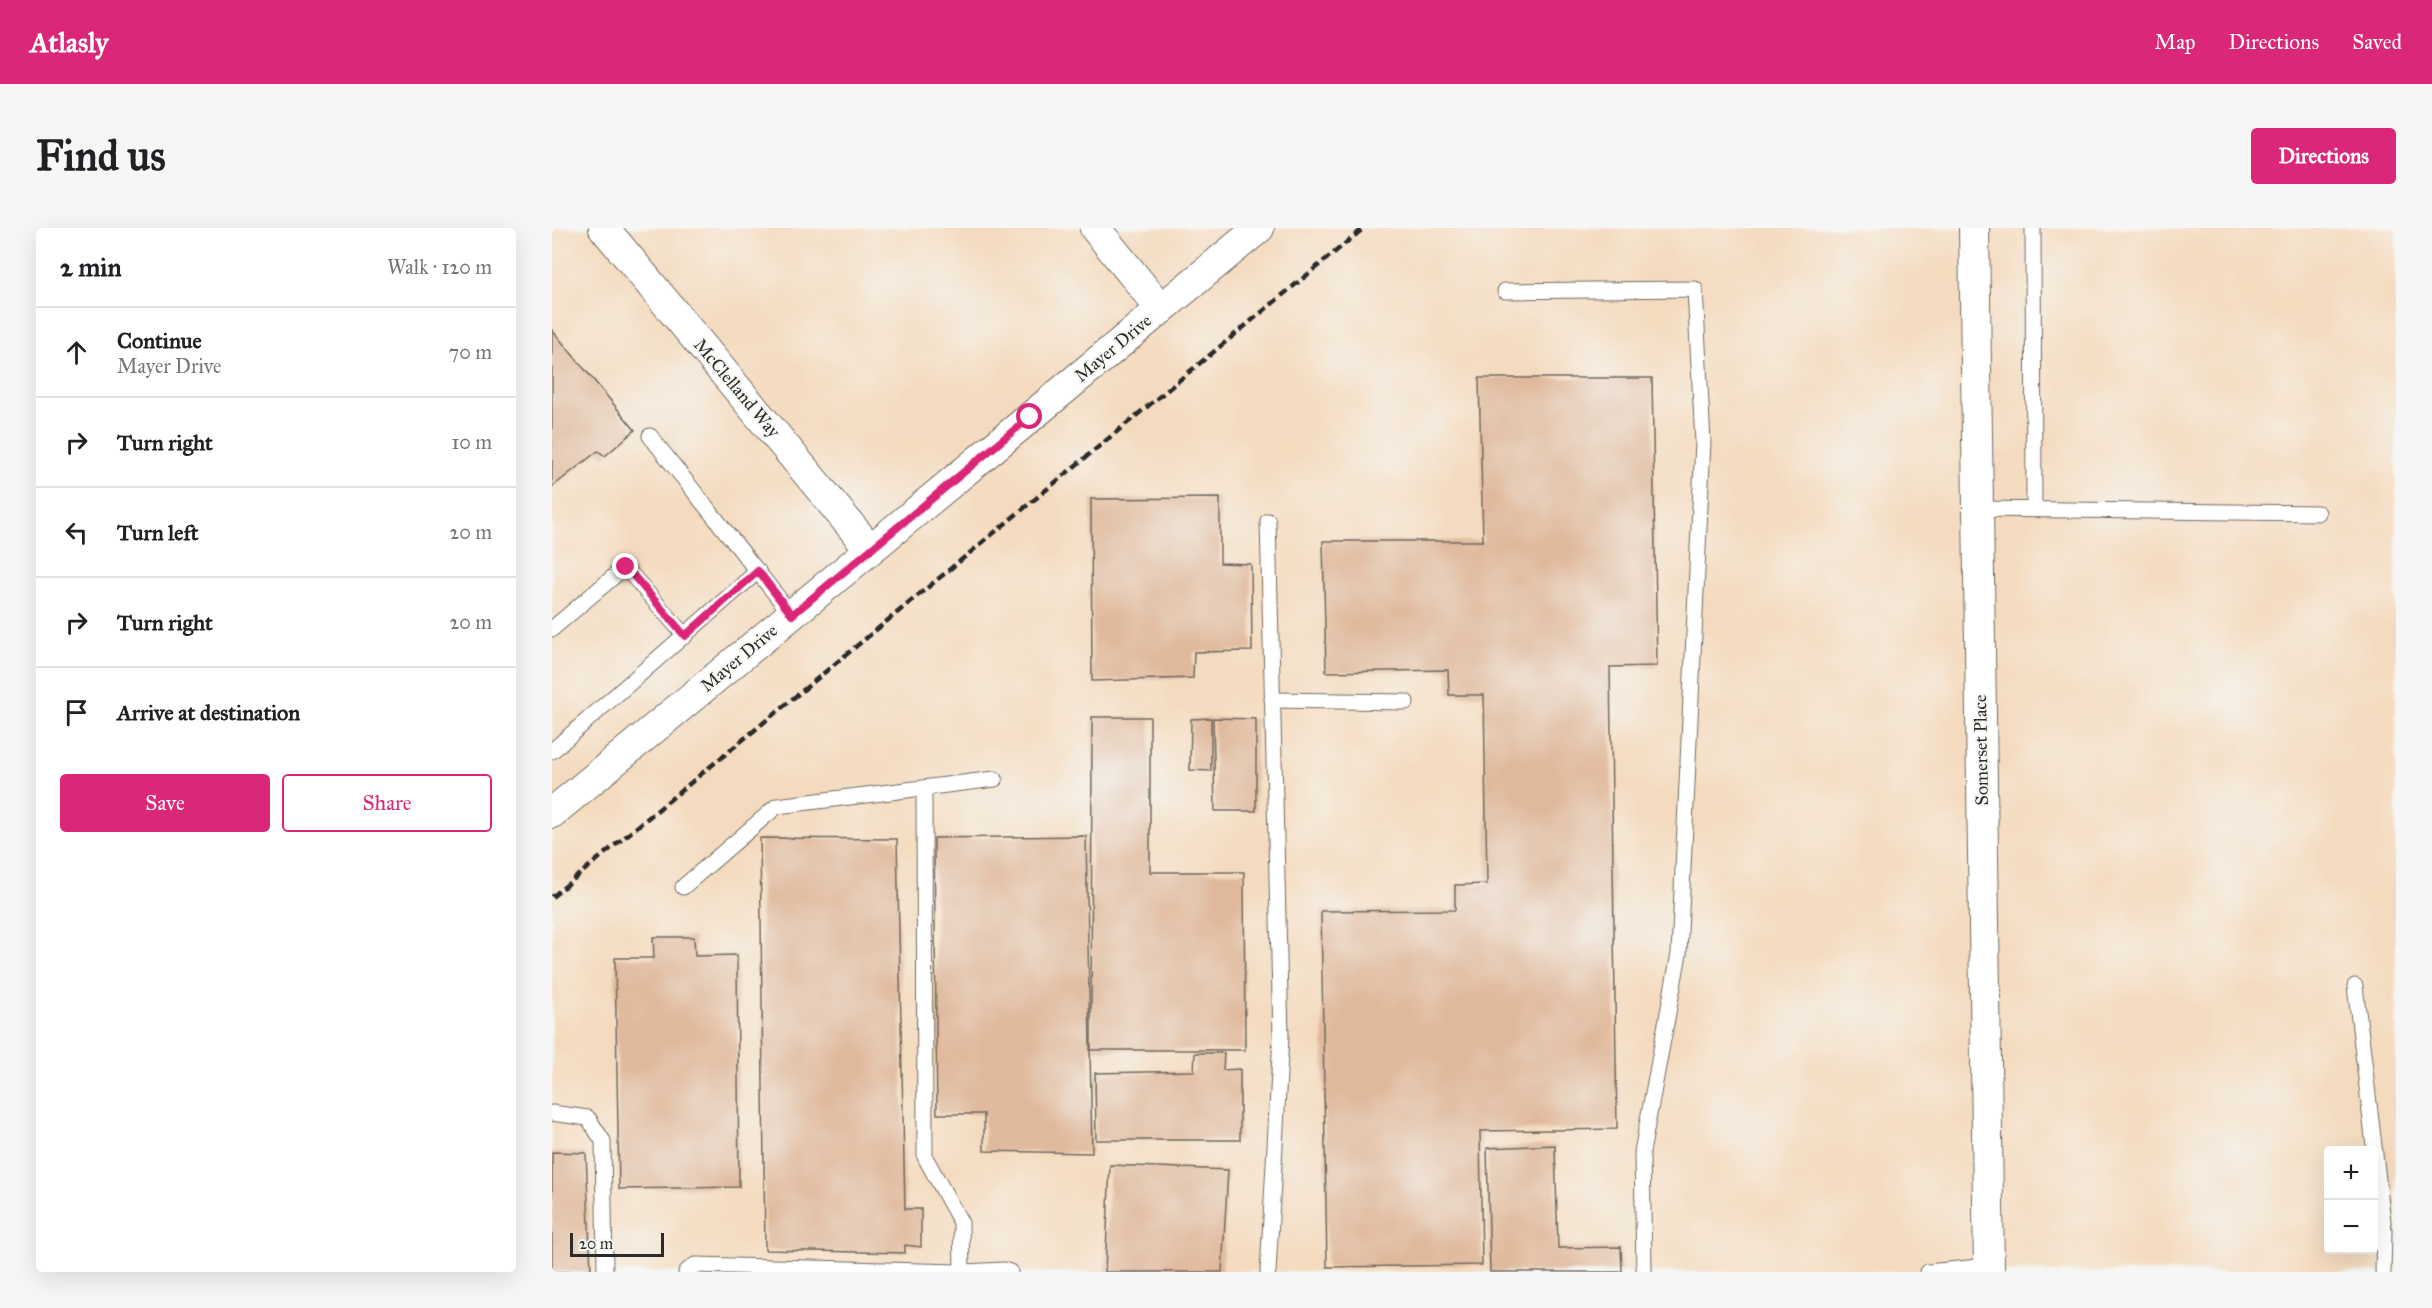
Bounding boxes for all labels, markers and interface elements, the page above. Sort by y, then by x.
text: Atlasly [30,25,108,60]
text: Map [2155,29,2196,55]
text: Directions [2229,29,2319,55]
text: Saved [2352,29,2402,55]
button: Directions [2251,128,2396,184]
text: Find us [36,130,166,182]
text: 2 min [60,251,121,283]
text: Walk · 120 m [387,255,492,279]
street label: Mayer Drive [1070,309,1156,387]
text: Continue [117,327,202,354]
street label: McClelland Way [689,334,785,442]
icon: ahead [60,336,93,369]
text: 70 m [449,340,492,364]
text: Mayer Drive [117,354,221,378]
route start [1016,403,1042,429]
icon: right [60,426,93,459]
text: Turn right [117,429,213,456]
text: 10 m [451,430,492,454]
icon: left [60,516,93,549]
text: Turn left [117,519,199,546]
text: 20 m [449,520,492,544]
route end [612,553,638,579]
icon: right [60,606,93,639]
text: Turn right [117,609,213,636]
text: 20 m [449,610,492,634]
street label: Mayer Drive [696,619,782,697]
street label: Somerset Place [1969,694,1993,806]
icon: arrive [60,696,93,729]
text: Arrive at destination [117,699,300,726]
button: Save [60,774,270,832]
button: Share [282,774,492,832]
map controls [2324,1146,2378,1254]
button: + [2324,1146,2378,1200]
button: − [2324,1200,2378,1254]
scale bar [570,1230,664,1258]
text: 20 m [579,1234,613,1253]

